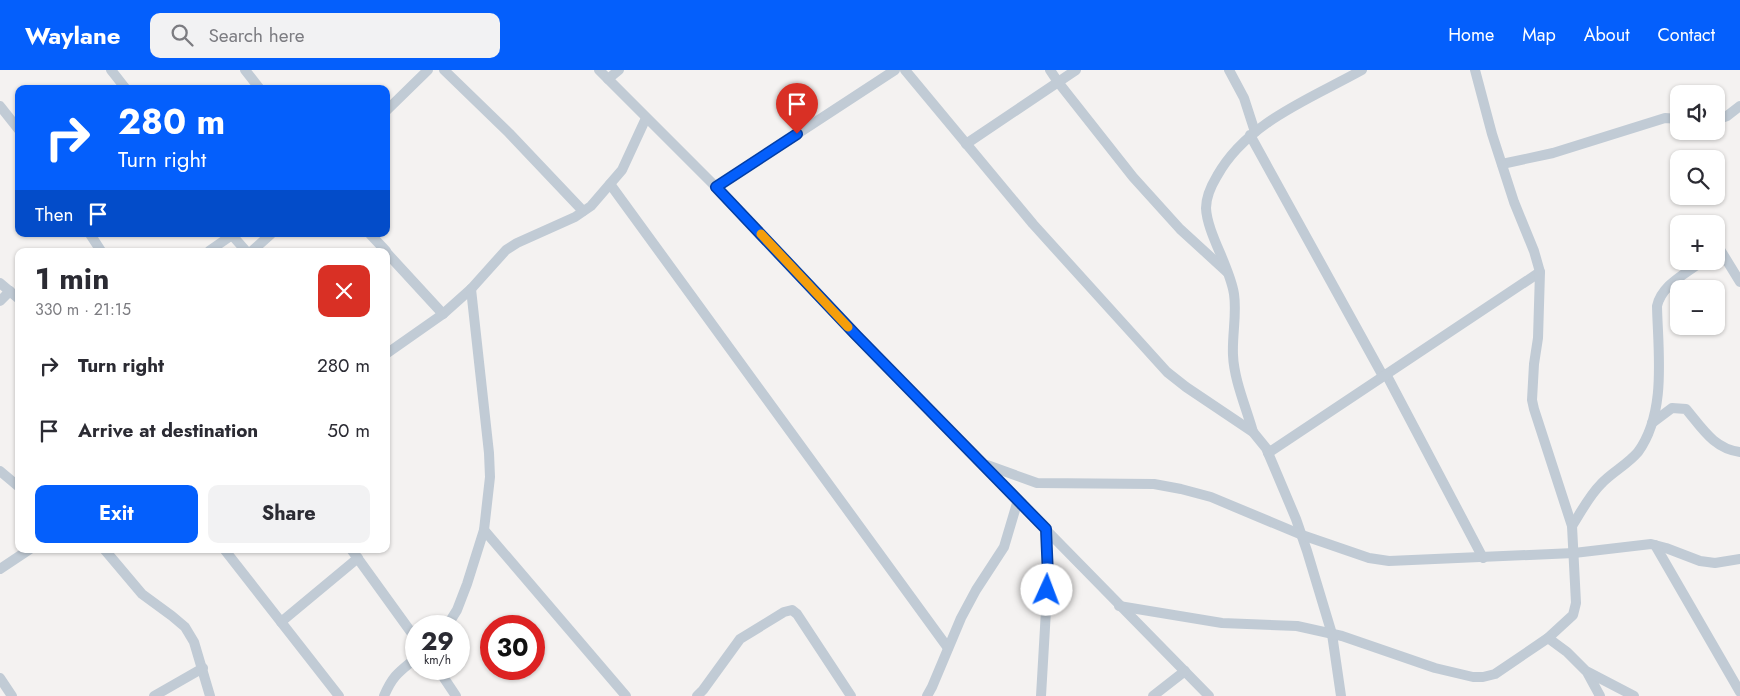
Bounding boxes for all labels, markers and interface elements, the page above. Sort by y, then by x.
search box [150,13,500,58]
text: Waylane [25,18,120,53]
icon: search [168,21,196,49]
text: Search here [208,22,305,49]
text: Home [1448,22,1494,48]
text: Map [1522,22,1556,48]
text: About [1584,22,1629,48]
text: Contact [1657,22,1715,48]
pin [776,83,818,134]
map controls [1670,85,1725,335]
button: sound [1670,85,1725,140]
icon: arrive [783,90,811,118]
text: 280 m [118,97,225,147]
icon: right [35,105,100,170]
text: Turn right [118,143,206,175]
button: search [1670,150,1725,205]
icon: arrive [84,200,112,228]
text: Then [35,201,74,228]
button: + [1670,215,1725,270]
text: 1 min [35,257,109,300]
button: close [318,265,370,317]
button: − [1670,280,1725,335]
text: 330 m · 21:15 [35,298,131,321]
icon: right [35,352,63,380]
text: Turn right [78,352,164,379]
text: 280 m [317,352,370,379]
icon: arrive [35,417,63,445]
text: Arrive at destination [78,417,258,444]
text: 50 m [327,417,370,444]
button: Exit [35,485,198,543]
button: Share [208,485,370,543]
position arrow [1020,563,1072,615]
speed limit sign: 30 [480,615,545,680]
text: 29 [421,623,454,659]
text: km/h [424,651,451,669]

